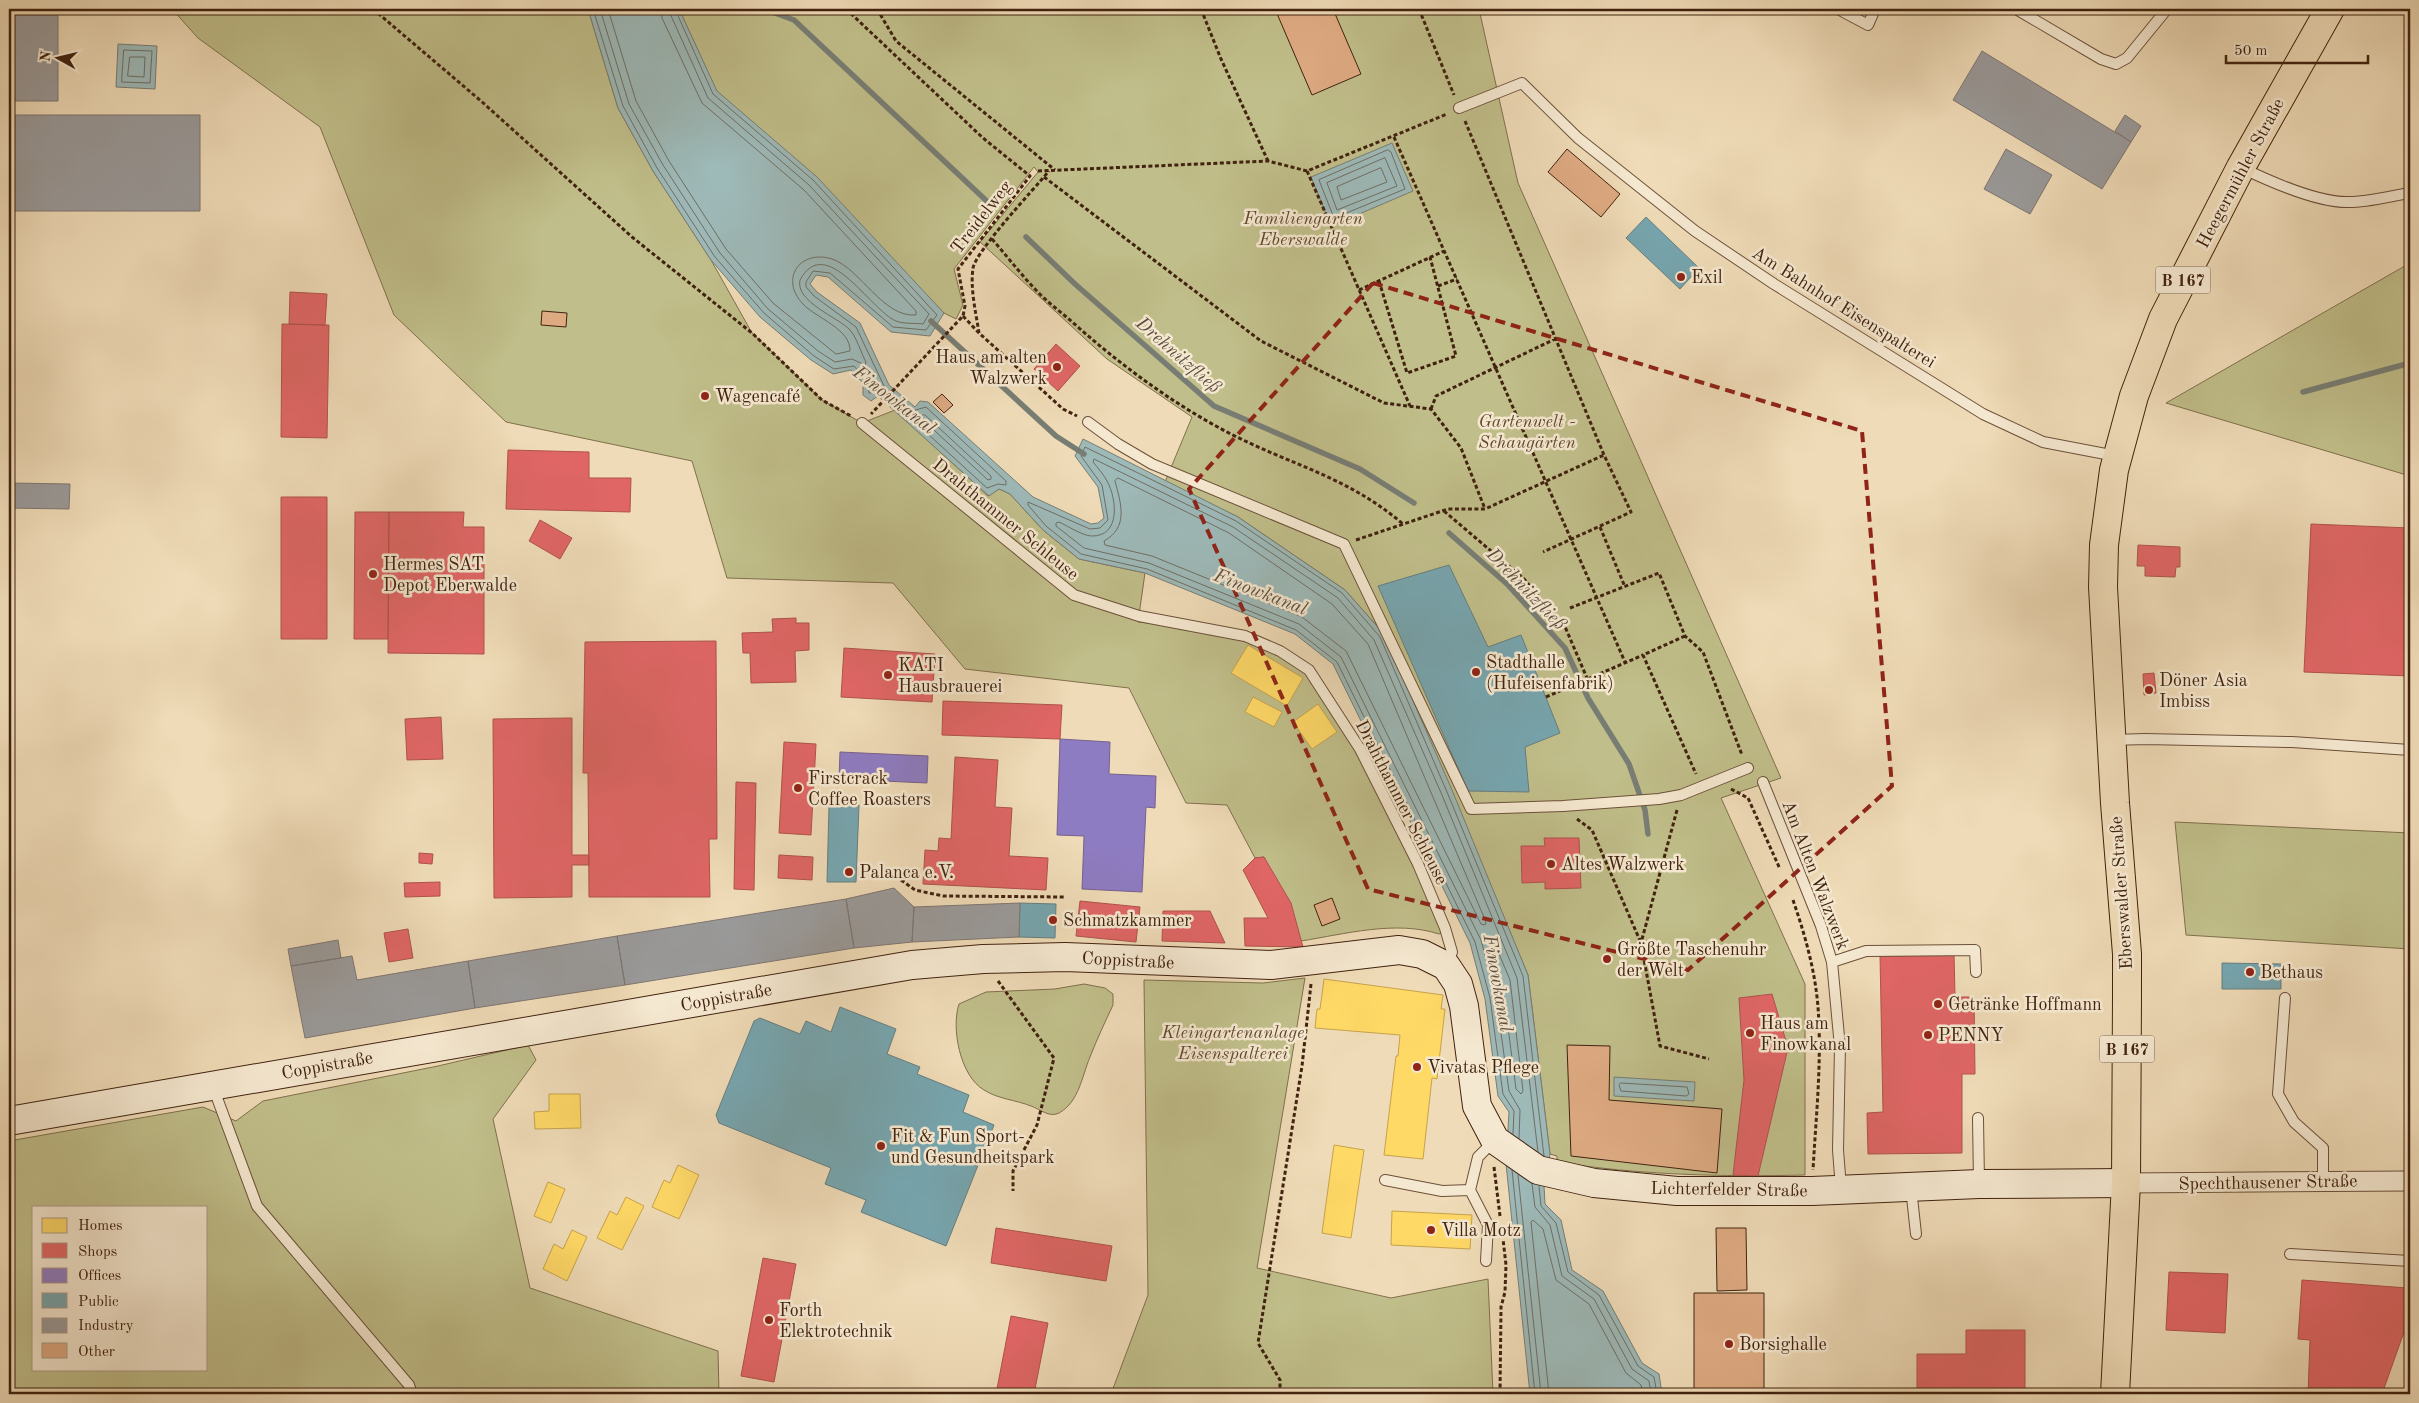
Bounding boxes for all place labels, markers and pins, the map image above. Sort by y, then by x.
place label: Exil [1691,269,1723,287]
marker: Exil [1675,271,1687,283]
place label: Haus am alten Walzwerk [935,349,1047,388]
marker: Haus am alten Walzwerk [1051,361,1063,373]
place label: Wagencafé [715,388,800,406]
marker: Wagencafé [699,390,711,402]
place label: Hermes SAT Depot Eberwalde [383,556,517,595]
marker: Hermes SAT Depot Eberwalde [367,568,379,580]
place label: Stadthalle (Hufeisenfabrik) [1486,654,1614,693]
place label: KATI Hausbrauerei [898,657,1003,696]
marker: Stadthalle (Hufeisenfabrik) [1470,666,1482,678]
marker: KATI Hausbrauerei [882,669,894,681]
place label: Döner Asia Imbiss [2159,672,2248,711]
marker: Döner Asia Imbiss [2143,684,2155,696]
place label: Firstcrack Coffee Roasters [808,770,931,809]
marker: Firstcrack Coffee Roasters [792,782,804,794]
place label: Altes Walzwerk [1561,856,1685,874]
marker: Altes Walzwerk [1545,858,1557,870]
place label: Palanca e.V. [859,864,954,882]
marker: Palanca e.V. [843,866,855,878]
place label: Schmatzkammer [1063,912,1192,930]
marker: Schmatzkammer [1047,914,1059,926]
place label: Größte Taschenuhr der Welt [1617,941,1767,980]
marker: Größte Taschenuhr der Welt [1601,953,1613,965]
place label: Bethaus [2260,964,2323,982]
marker: Bethaus [2244,966,2256,978]
place label: Getränke Hoffmann [1948,996,2102,1014]
marker: Getränke Hoffmann [1932,998,1944,1010]
place label: Haus am Finowkanal [1760,1015,1851,1054]
marker: Haus am Finowkanal [1744,1027,1756,1039]
place label: PENNY [1938,1027,2003,1045]
marker: PENNY [1922,1029,1934,1041]
place label: Vivatas Pflege [1427,1059,1539,1077]
marker: Vivatas Pflege [1411,1061,1423,1073]
place label: Fit & Fun Sport- und Gesundheitspark [891,1128,1055,1167]
marker: Fit & Fun Sport- und Gesundheitspark [875,1140,887,1152]
place label: Villa Motz [1441,1222,1521,1240]
marker: Villa Motz [1425,1224,1437,1236]
place label: Forth Elektrotechnik [779,1302,893,1341]
marker: Forth Elektrotechnik [763,1314,775,1326]
place label: Borsighalle [1739,1336,1827,1354]
marker: Borsighalle [1723,1338,1735,1350]

